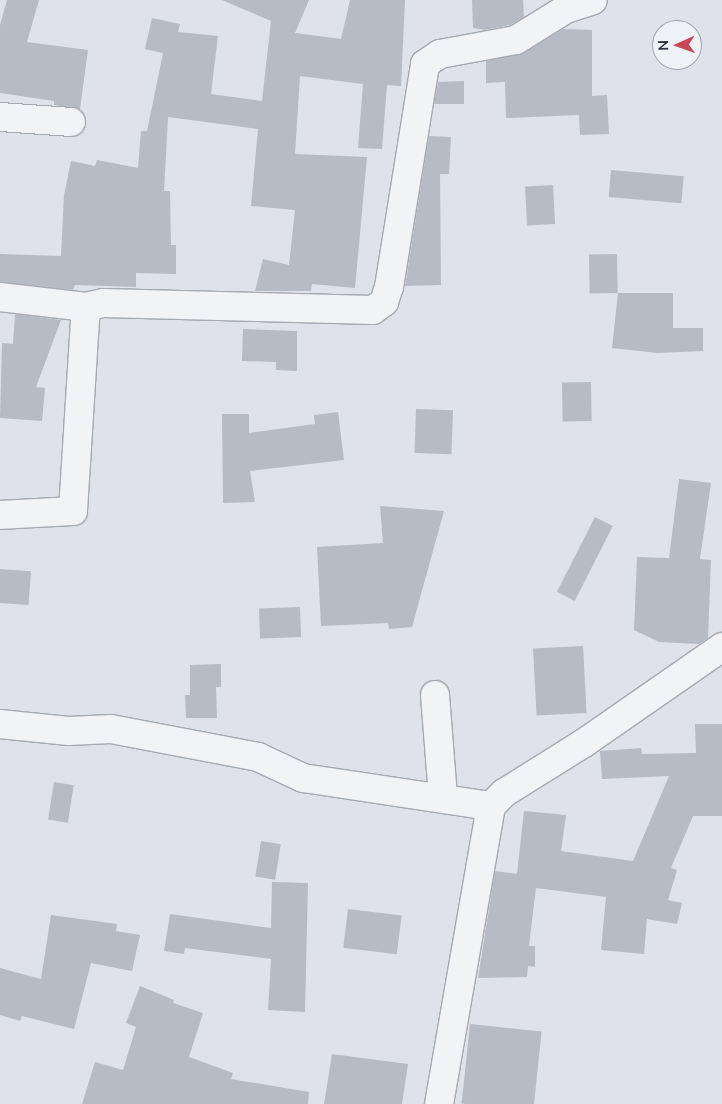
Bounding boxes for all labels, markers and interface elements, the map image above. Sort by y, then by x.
north arrow [652,20,702,70]
text: N [654,40,672,51]

